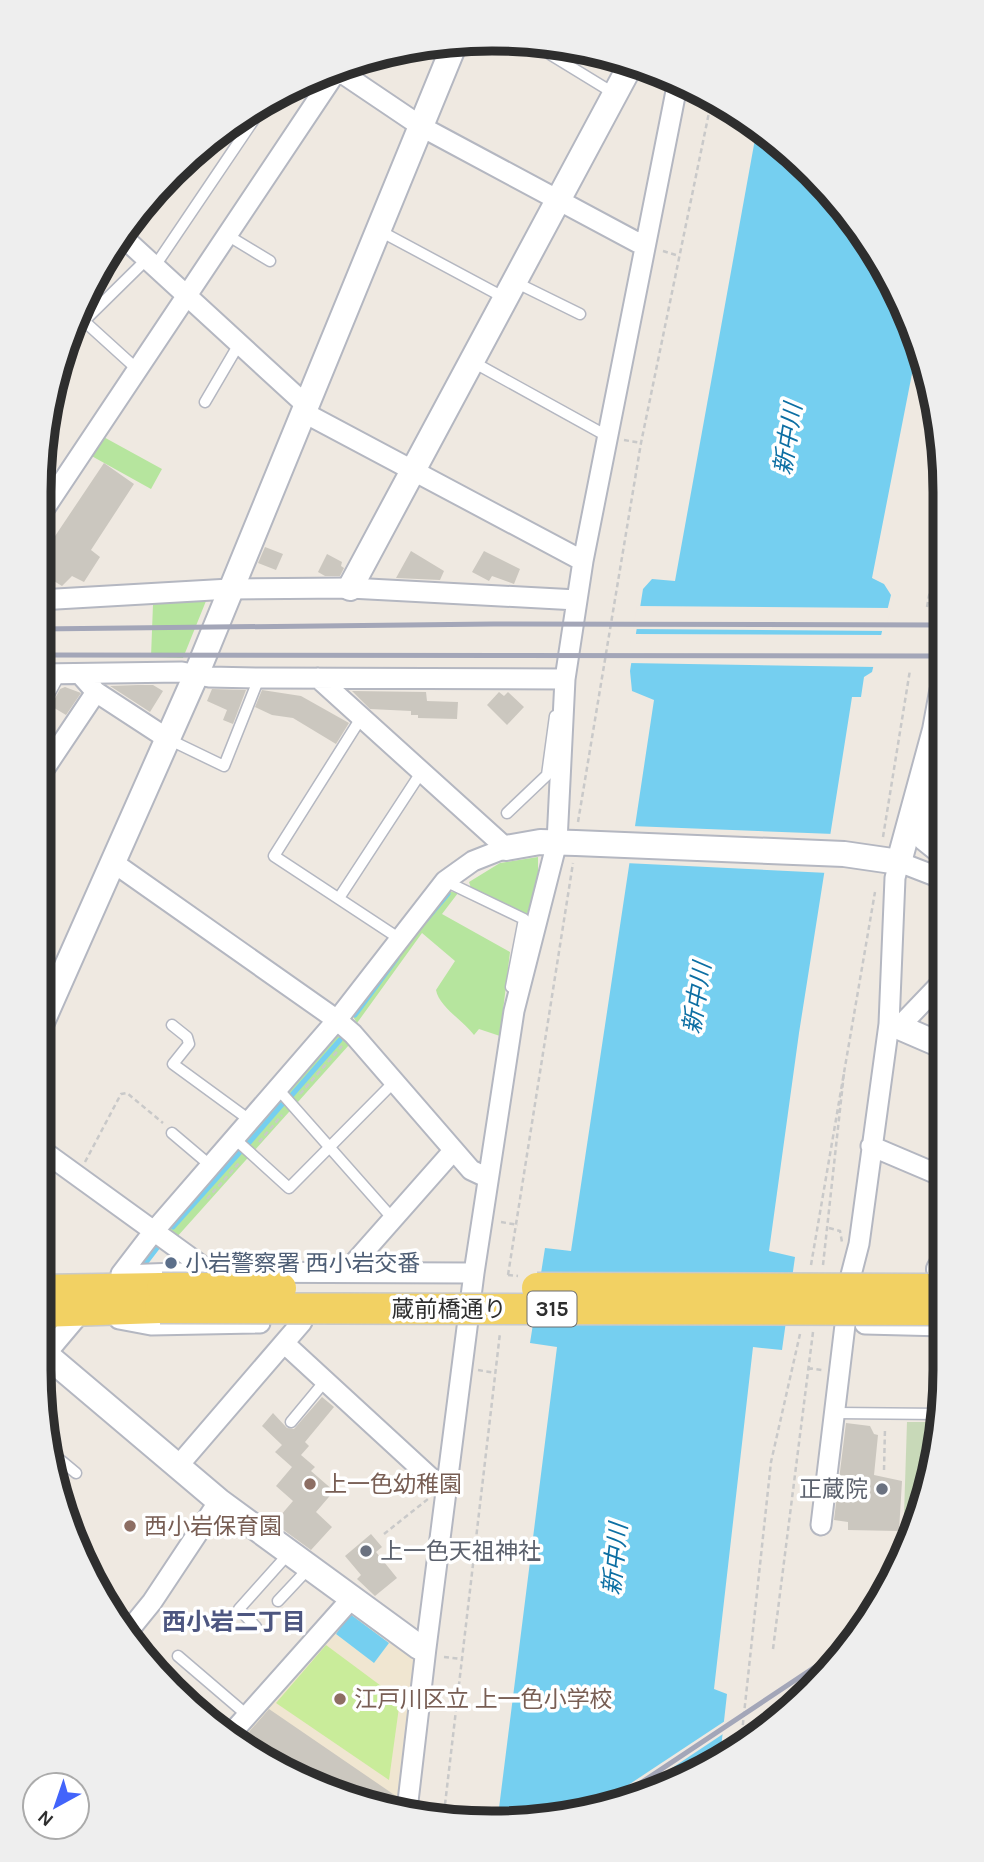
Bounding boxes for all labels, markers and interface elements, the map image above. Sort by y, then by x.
water label: 新中川 [769,398,808,477]
water label: 新中川 [678,957,717,1036]
place label: 小岩警察署 西小岩交番 [185,1250,420,1277]
marker: 小岩警察署 西小岩交番 [163,1255,179,1271]
road number: 315 [528,1292,576,1326]
street label: 蔵前橋通り [392,1296,507,1323]
place label: 上一色幼稚園 [324,1471,462,1498]
marker: 上一色幼稚園 [302,1476,318,1492]
place label: 正蔵院 [799,1476,868,1503]
marker: 正蔵院 [874,1481,890,1497]
place label: 西小岩保育園 [144,1513,282,1540]
marker: 西小岩保育園 [122,1518,138,1534]
water label: 新中川 [597,1519,633,1596]
place label: 上一色天祖神社 [380,1538,541,1565]
marker: 上一色天祖神社 [358,1543,374,1559]
district label: 西小岩二丁目 [162,1608,306,1636]
place label: 江戸川区立 上一色小学校 [354,1686,612,1713]
marker: 江戸川区立 上一色小学校 [332,1691,348,1707]
north arrow [21,1771,91,1841]
text: N [33,1805,58,1831]

